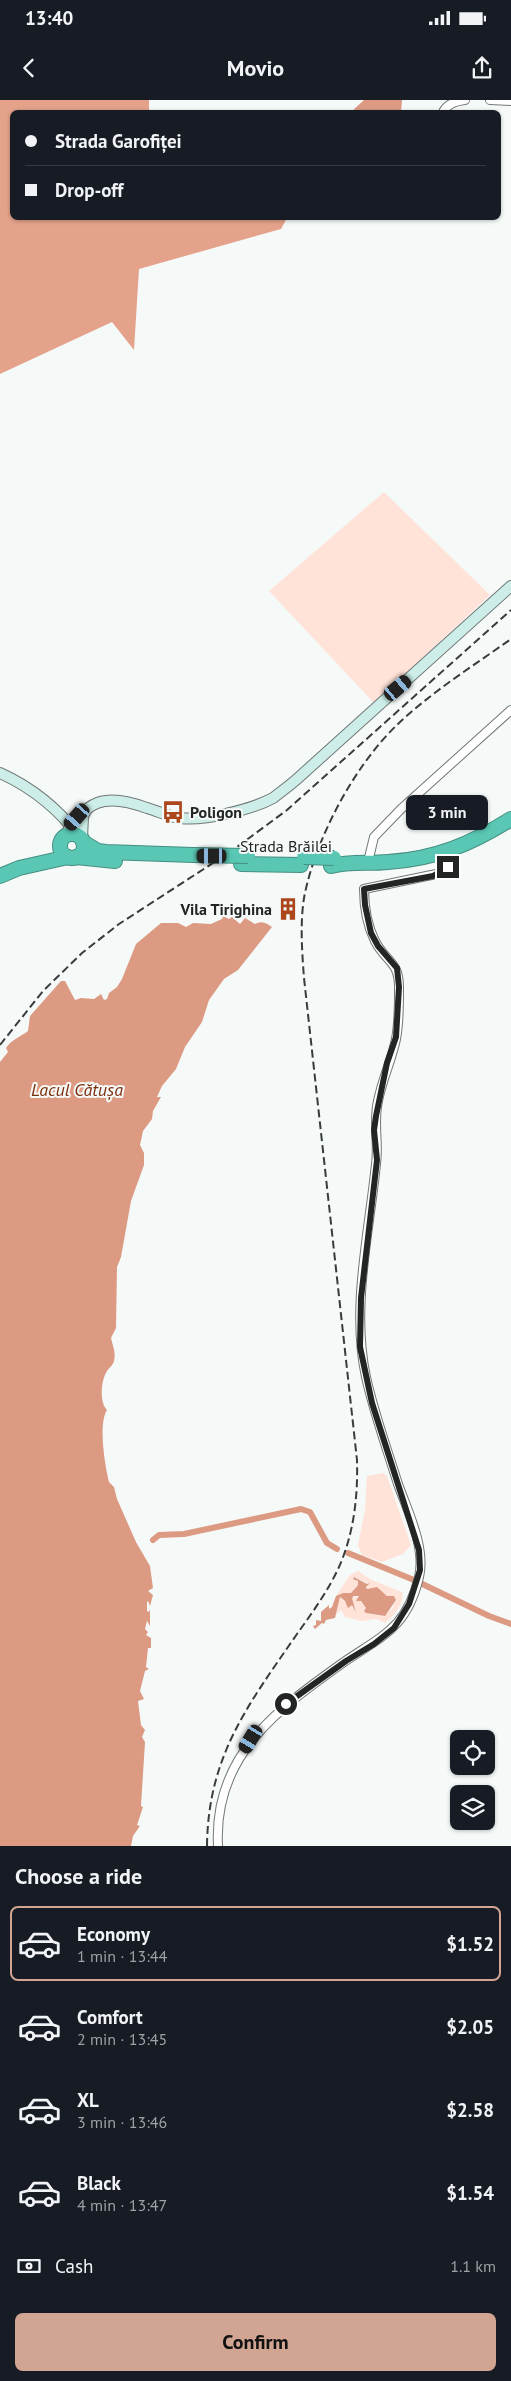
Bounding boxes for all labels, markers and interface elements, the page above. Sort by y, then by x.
text: 13:40 [25,6,73,30]
icon: back [15,54,43,82]
text: Movio [227,54,284,82]
icon: share [468,54,496,82]
text: Strada Garofiței [55,129,182,153]
text: Drop-off [55,178,123,202]
car [381,673,414,703]
callout: 3 min [407,794,489,830]
bus stop icon: Poligon [160,799,186,825]
car [61,801,92,833]
place label: Poligon [190,802,242,822]
text: 3 min [427,802,467,822]
street label: Strada Brăilei [240,836,332,856]
car [197,849,227,864]
route end [437,856,459,878]
building icon: Vila Tirighina [275,896,301,922]
place label: Vila Tirighina [179,899,272,919]
water label: Lacul Cătușa [31,1078,123,1101]
route start [275,1693,297,1715]
car [236,1722,265,1756]
map controls [450,1730,495,1830]
button: locate [450,1730,495,1775]
button: layers [450,1785,495,1830]
text: Choose a ride [15,1862,142,1890]
icon: car [17,1921,62,1966]
text: Economy [77,1922,150,1946]
text: $1.52 [446,1932,494,1956]
text: 1 min · 13:44 [77,1946,167,1966]
icon: car [17,2004,62,2049]
text: Comfort [77,2005,143,2029]
text: $2.05 [446,2015,494,2039]
text: 2 min · 13:45 [77,2029,167,2049]
icon: car [17,2087,62,2132]
text: XL [77,2088,99,2112]
text: $2.58 [446,2098,494,2122]
text: 3 min · 13:46 [77,2112,167,2132]
icon: car [17,2170,62,2215]
text: Black [77,2171,121,2195]
text: $1.54 [446,2181,494,2205]
text: 4 min · 13:47 [77,2195,167,2215]
icon: cash [15,2252,43,2280]
text: Cash [55,2254,93,2278]
text: 1.1 km [450,2256,496,2276]
button: Confirm [15,2313,496,2371]

